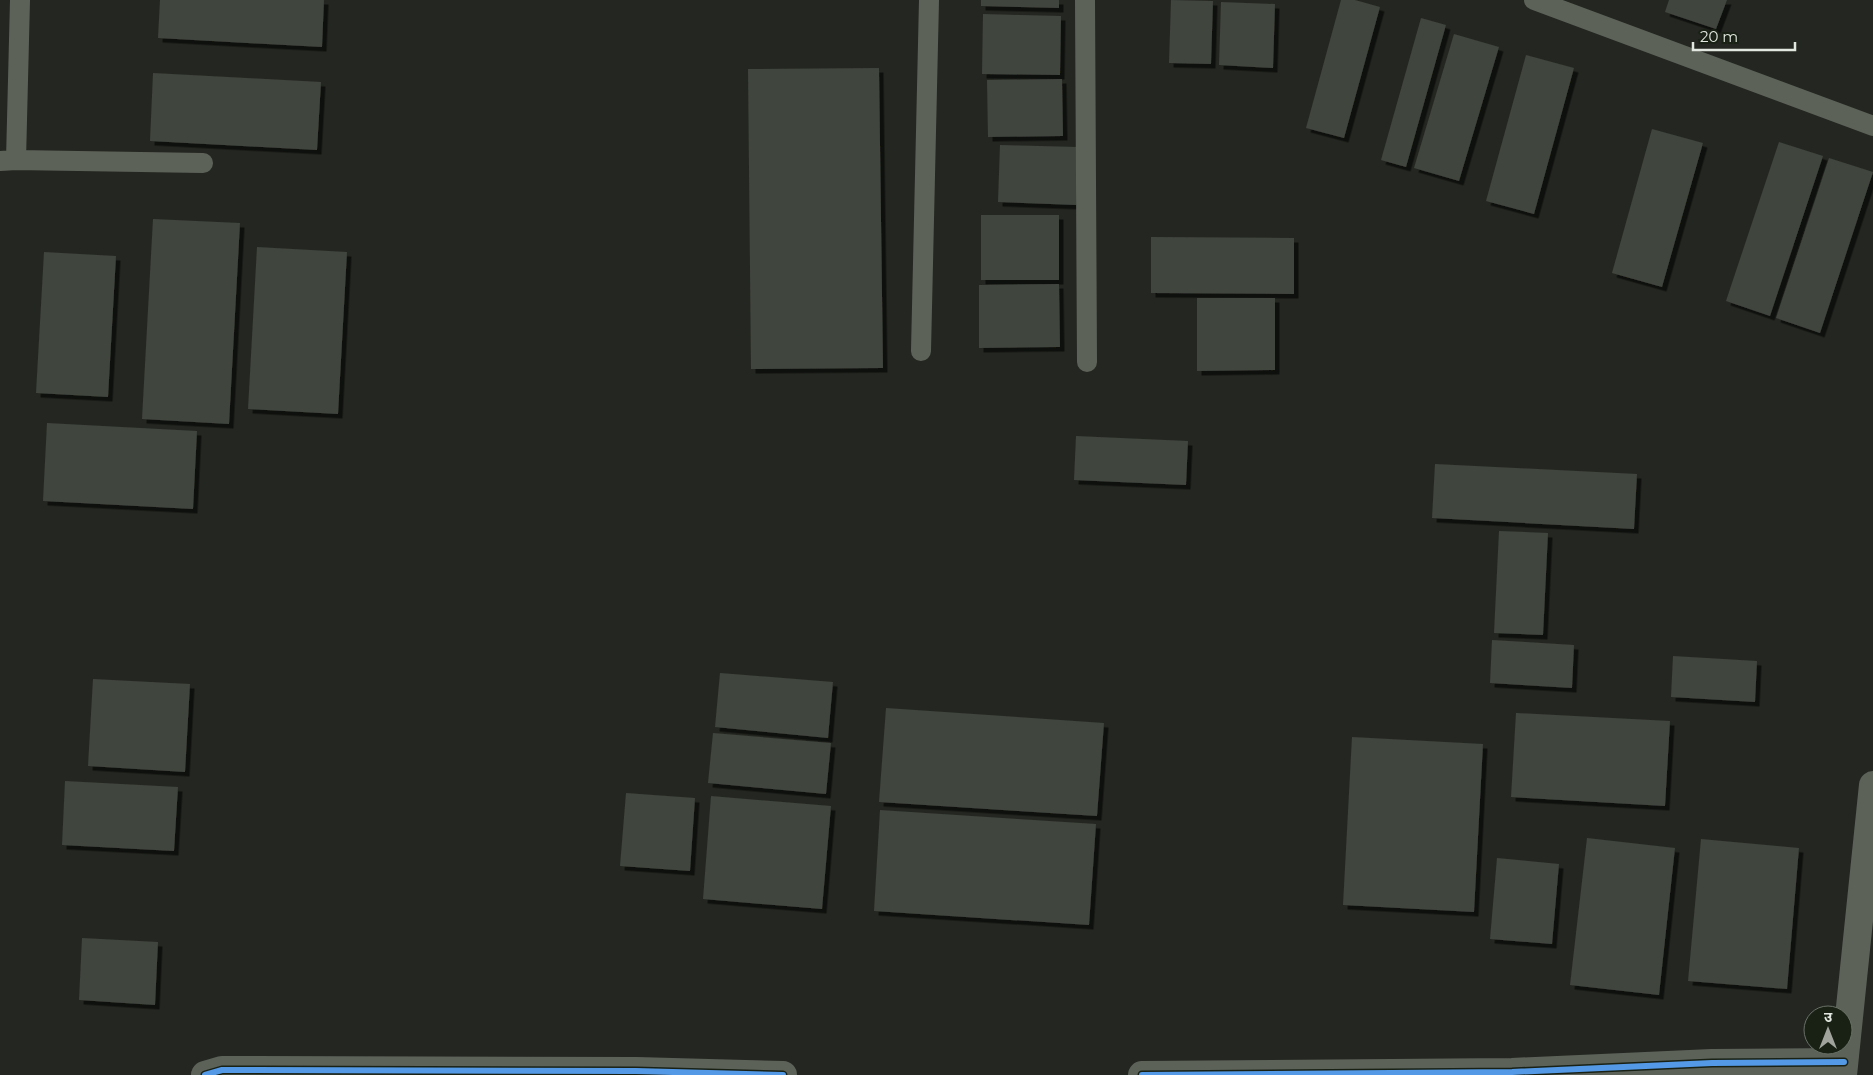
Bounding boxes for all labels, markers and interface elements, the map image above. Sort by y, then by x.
scale bar [1693,20,1796,52]
text: 20 m [1700,27,1738,46]
north arrow [1803,1005,1853,1055]
text: उ [1824,1008,1833,1026]

